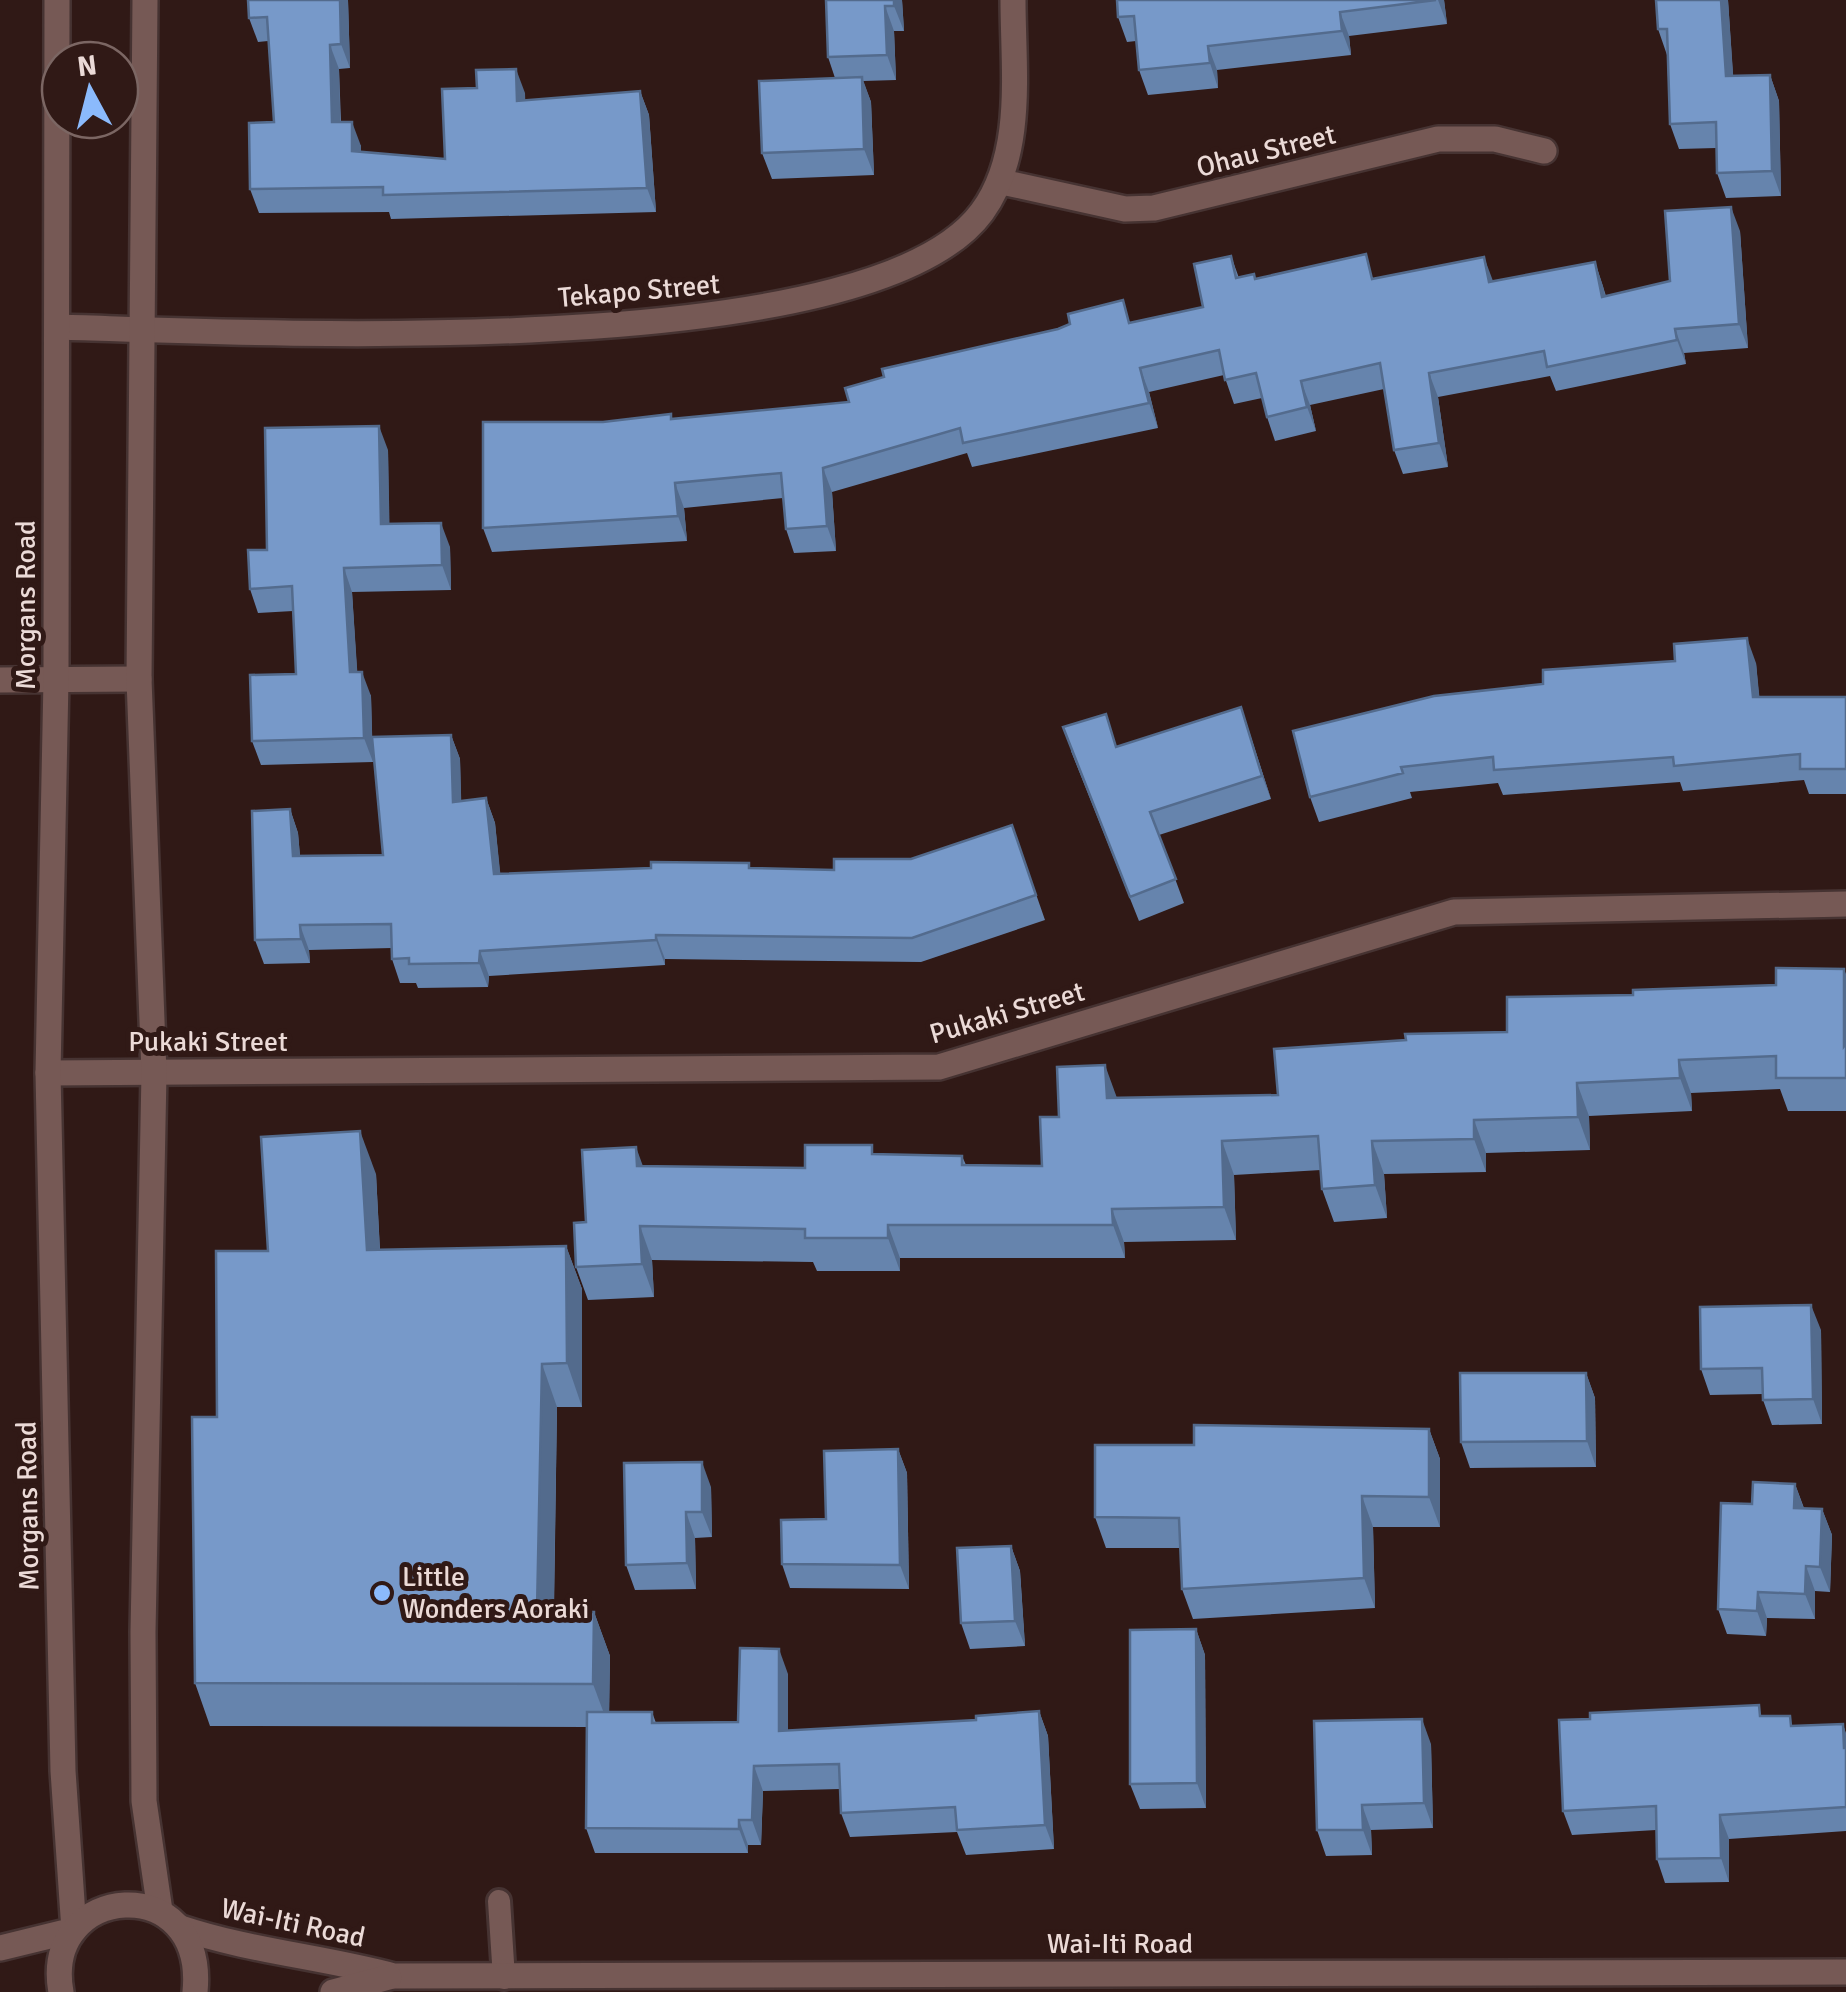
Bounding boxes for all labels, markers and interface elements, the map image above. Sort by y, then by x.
north arrow [40,40,140,140]
text: N [75,48,99,84]
street label: Ohau Street [1193,117,1339,185]
street label: Tekapo Street [557,267,721,315]
street label: Morgans Road [9,520,43,690]
street label: Pukaki Street [926,975,1089,1051]
street label: Pukaki Street [128,1025,288,1059]
street label: Morgans Road [10,1421,46,1591]
place label: Little Wonders Aoraki [402,1560,589,1626]
marker: Little Wonders Aoraki [371,1582,393,1604]
street label: Wai-Iti Road [218,1891,368,1955]
street label: Wai-Iti Road [1047,1927,1193,1961]

